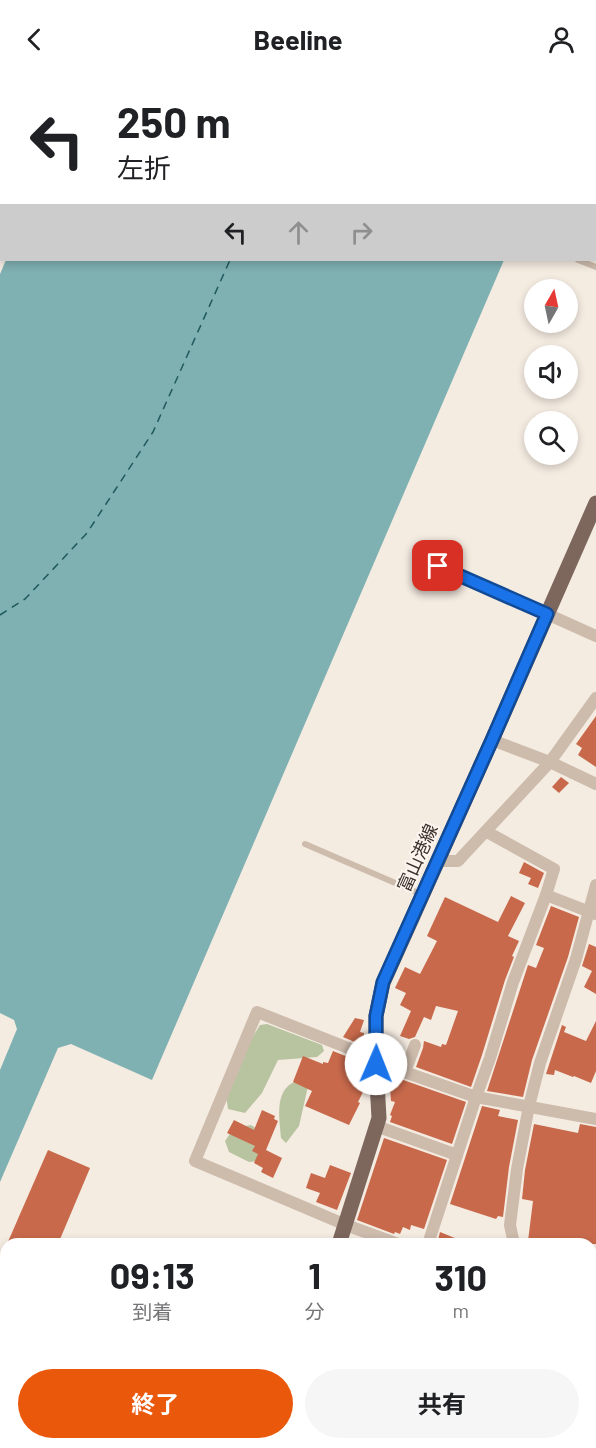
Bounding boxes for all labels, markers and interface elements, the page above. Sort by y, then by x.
icon: back [18,23,51,56]
text: Beeline [253,23,343,55]
icon: person [545,23,578,56]
text: 250 m [117,96,231,146]
icon: left [18,102,96,180]
text: 左折 [117,151,171,183]
icon: left [219,216,252,249]
icon: ahead [282,216,315,249]
icon: right [345,216,378,249]
north arrow [524,279,578,333]
map controls [524,279,578,465]
button: sound [524,345,578,399]
button: search [524,411,578,465]
pin [412,540,463,591]
icon: arrive [421,549,454,582]
street label: 富山港線 [392,820,442,895]
position arrow [344,1032,408,1096]
text: 09:13 [110,1253,195,1296]
text: 1 [308,1253,321,1296]
text: 310 [435,1255,487,1298]
text: m [453,1298,469,1322]
text: 到着 [132,1299,172,1323]
text: 分 [305,1299,325,1323]
button: 終了 [18,1369,293,1438]
button: 共有 [305,1369,579,1438]

